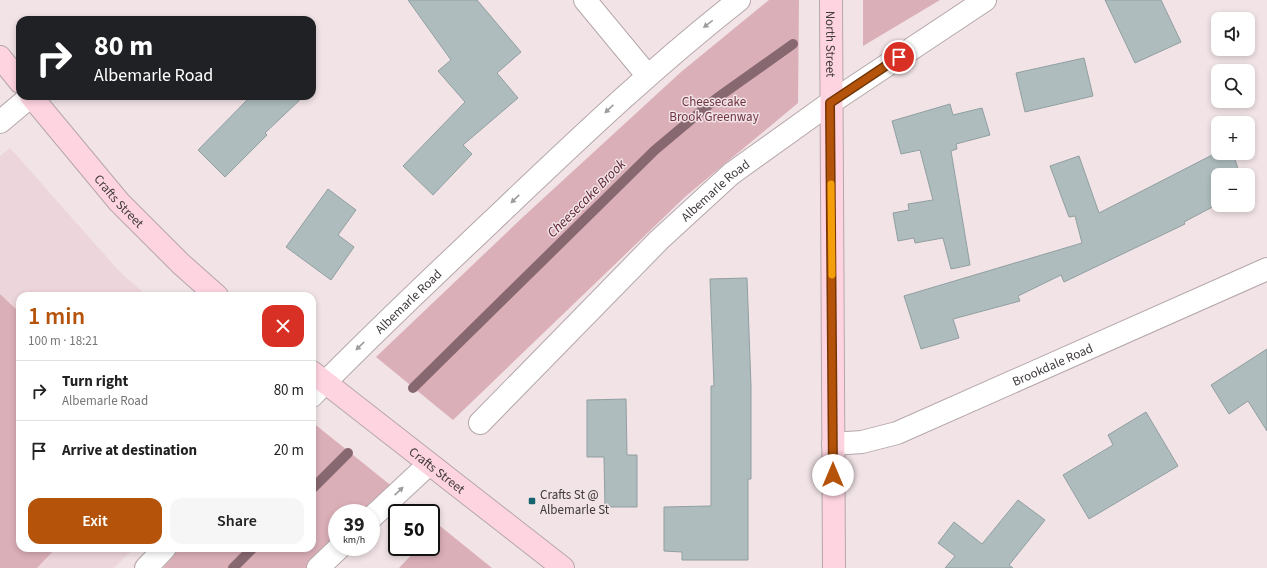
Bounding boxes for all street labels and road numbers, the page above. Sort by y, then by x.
street label: North Street [821,11,839,78]
street label: Albemarle Road [677,156,753,226]
street label: Crafts Street [90,171,148,232]
street label: Albemarle Road [371,265,446,338]
street label: Brookdale Road [1009,339,1096,391]
street label: Crafts Street [405,443,469,499]

